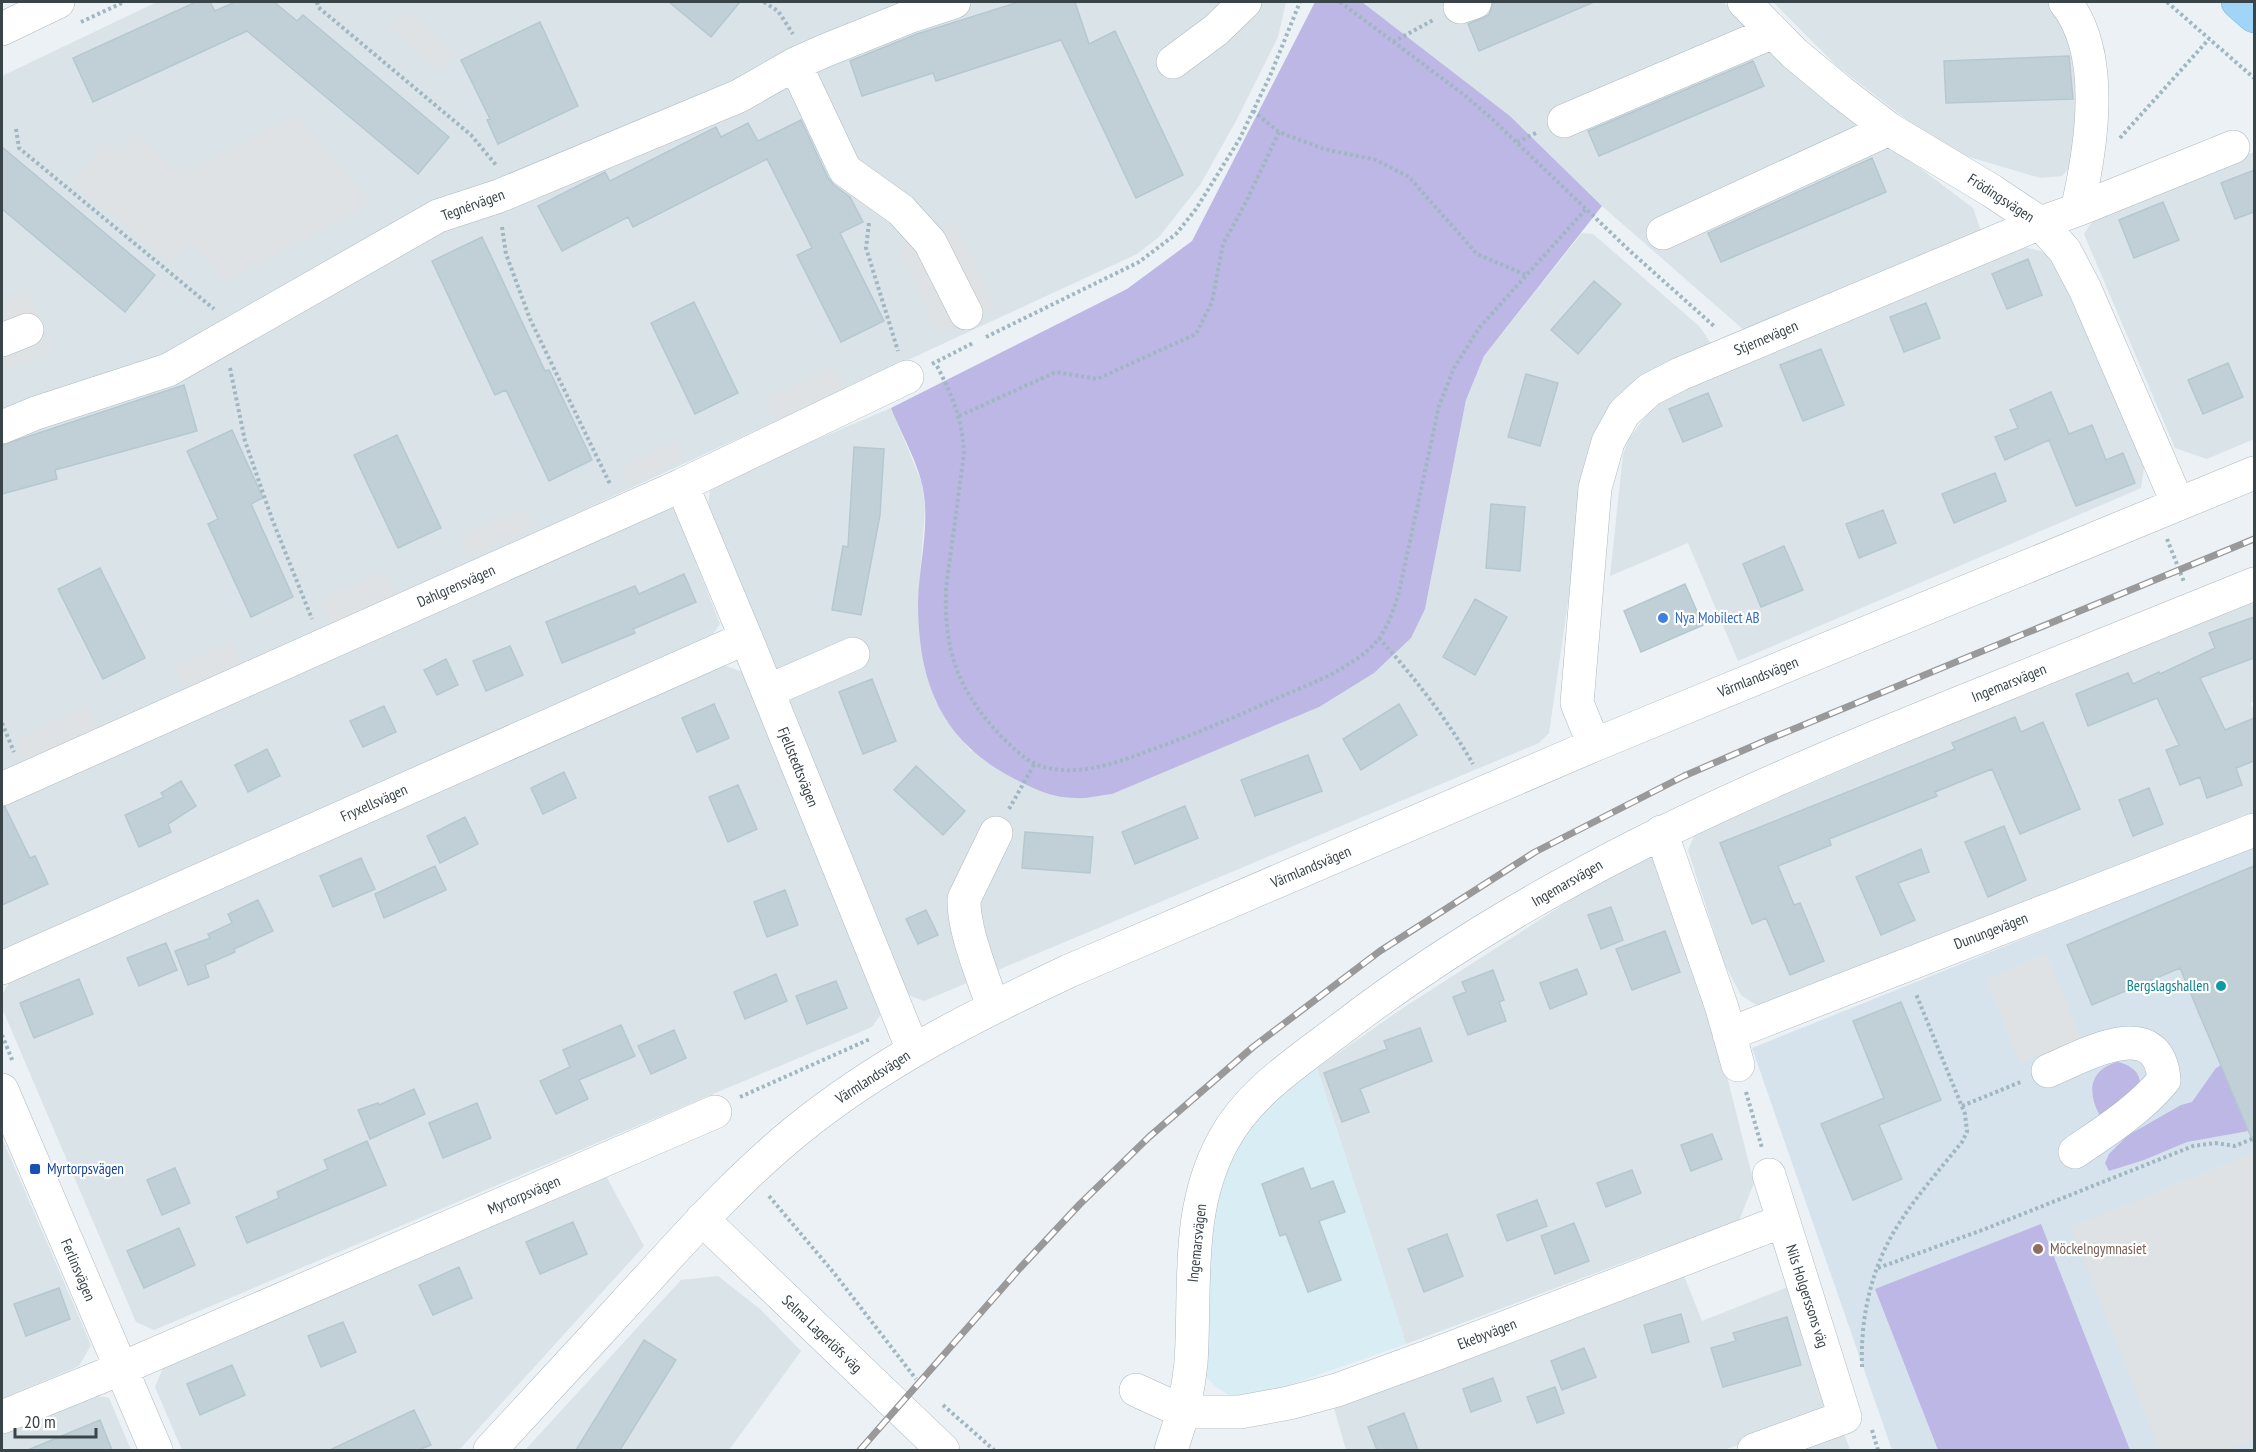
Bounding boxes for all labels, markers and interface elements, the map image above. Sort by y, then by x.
street label: Frödingsvägen [1964,169,2038,226]
street label: Tegnérvägen [439,184,507,225]
street label: Stjernevägen [1731,316,1801,360]
street label: Dahlgrensvägen [414,560,498,611]
place label: Nya Mobilect AB [1675,608,1760,627]
marker: Nya Mobilect AB [1656,611,1670,625]
street label: Värmlandsvägen [1714,652,1801,702]
street label: Ingemarsvägen [1969,659,2049,706]
street label: Fjellstedtsvägen [774,724,823,810]
street label: Fryxellsvägen [337,779,410,826]
street label: Värmlandsvägen [1267,841,1354,892]
street label: Ingemarsvägen [1528,855,1606,910]
street label: Dunungevägen [1951,908,2030,953]
place label: Bergslagshallen [2127,976,2209,995]
marker: Bergslagshallen [2214,979,2228,993]
street label: Värmlandsvägen [831,1045,914,1108]
place label: Myrtorpsvägen [47,1159,124,1178]
marker: Myrtorpsvägen [28,1162,42,1176]
street label: Myrtorpsvägen [485,1171,563,1218]
street label: Ingemarsvägen [1183,1203,1210,1283]
street label: Ferlinsvägen [57,1236,100,1304]
place label: Möckelngymnasiet [2050,1239,2146,1258]
street label: Nils Holgerssons väg [1782,1242,1833,1350]
marker: Möckelngymnasiet [2031,1242,2045,1256]
street label: Selma Lagerlöfs väg [778,1291,866,1377]
street label: Ekebyvägen [1455,1314,1519,1353]
scale bar [15,1401,96,1439]
text: 20 m [24,1410,56,1433]

